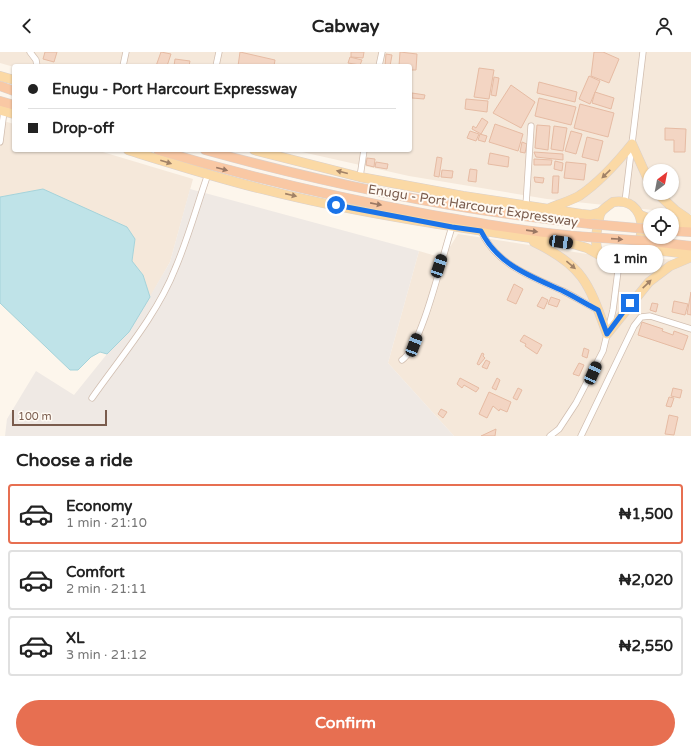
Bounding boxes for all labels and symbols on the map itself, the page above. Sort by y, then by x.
one-way arrow [160,159,172,165]
north arrow [643,164,679,200]
one-way arrow [216,166,228,172]
one-way arrow [336,169,348,175]
one-way arrow [601,169,611,178]
street label: Enugu - Port Harcourt Expressway [367,181,579,231]
one-way arrow [285,193,297,199]
route start [327,196,345,214]
one-way arrow [370,202,382,208]
one-way arrow [526,228,538,234]
car [548,234,574,250]
one-way arrow [611,236,623,243]
callout: 1 min [597,245,663,273]
car [430,253,448,279]
one-way arrow [565,260,576,269]
one-way arrow [642,279,652,289]
route end [621,294,639,312]
car [404,332,424,358]
car [583,360,603,386]
scale bar [12,408,107,427]

